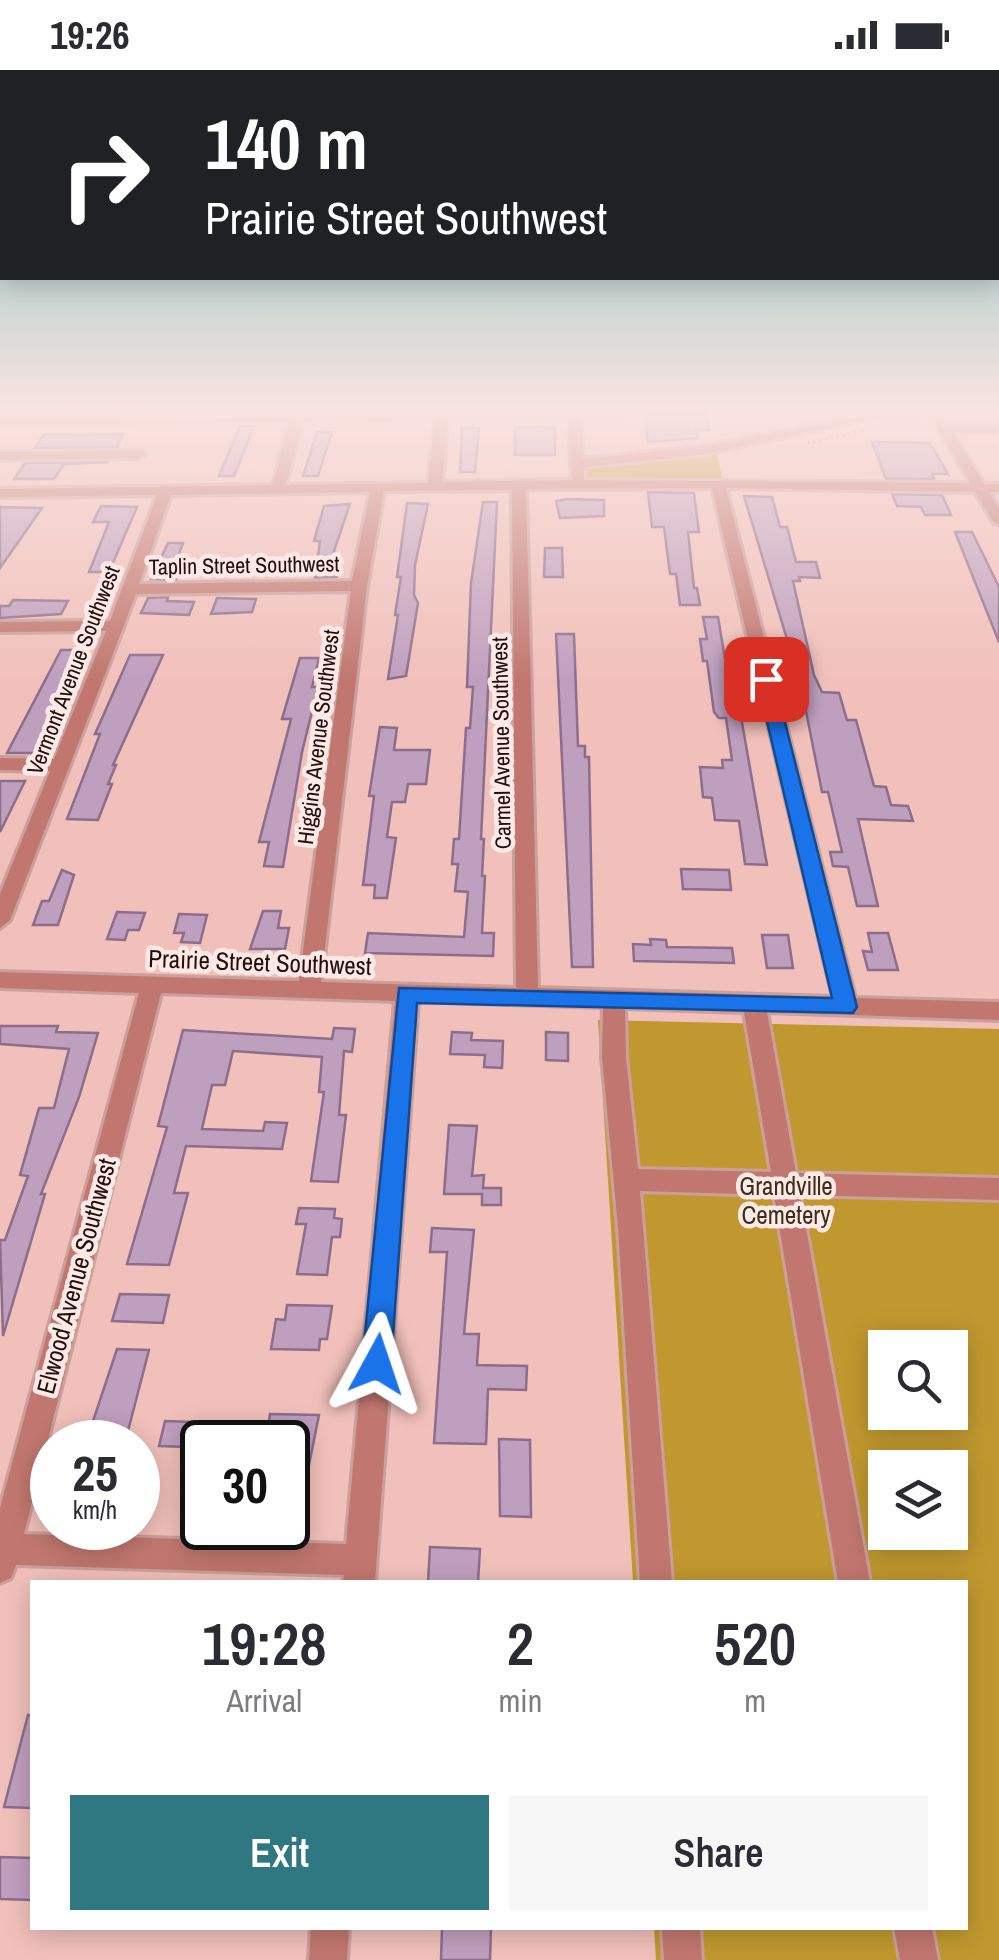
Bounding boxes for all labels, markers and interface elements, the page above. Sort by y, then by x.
text: 19:26 [50,10,130,61]
text: 140 m [205,97,368,191]
icon: right [40,110,170,240]
text: Prairie Street Southwest [205,187,607,248]
street label: Taplin Street Southwest [148,548,340,582]
street label: Vermont Avenue Southwest [19,561,127,779]
street label: Higgins Avenue Southwest [290,628,346,846]
street label: Carmel Avenue Southwest [484,637,518,849]
pin [724,637,809,722]
icon: arrive [739,652,794,707]
street label: Prairie Street Southwest [148,941,372,983]
street label: Elwood Avenue Southwest [28,1154,124,1397]
park label: Grandville Cemetery [739,1169,833,1232]
position arrow [325,1312,429,1416]
map controls [868,1330,968,1550]
button: search [868,1330,968,1430]
speed limit sign: 30 [180,1420,310,1550]
text: 25 [72,1439,118,1507]
button: layers [868,1450,968,1550]
text: km/h [73,1493,117,1527]
text: 19:28 [202,1603,327,1684]
text: 2 [507,1603,534,1684]
text: 520 [714,1603,796,1684]
text: Arrival [226,1679,302,1722]
text: min [499,1679,542,1722]
text: m [744,1679,766,1722]
button: Exit [70,1795,489,1910]
button: Share [509,1795,928,1910]

